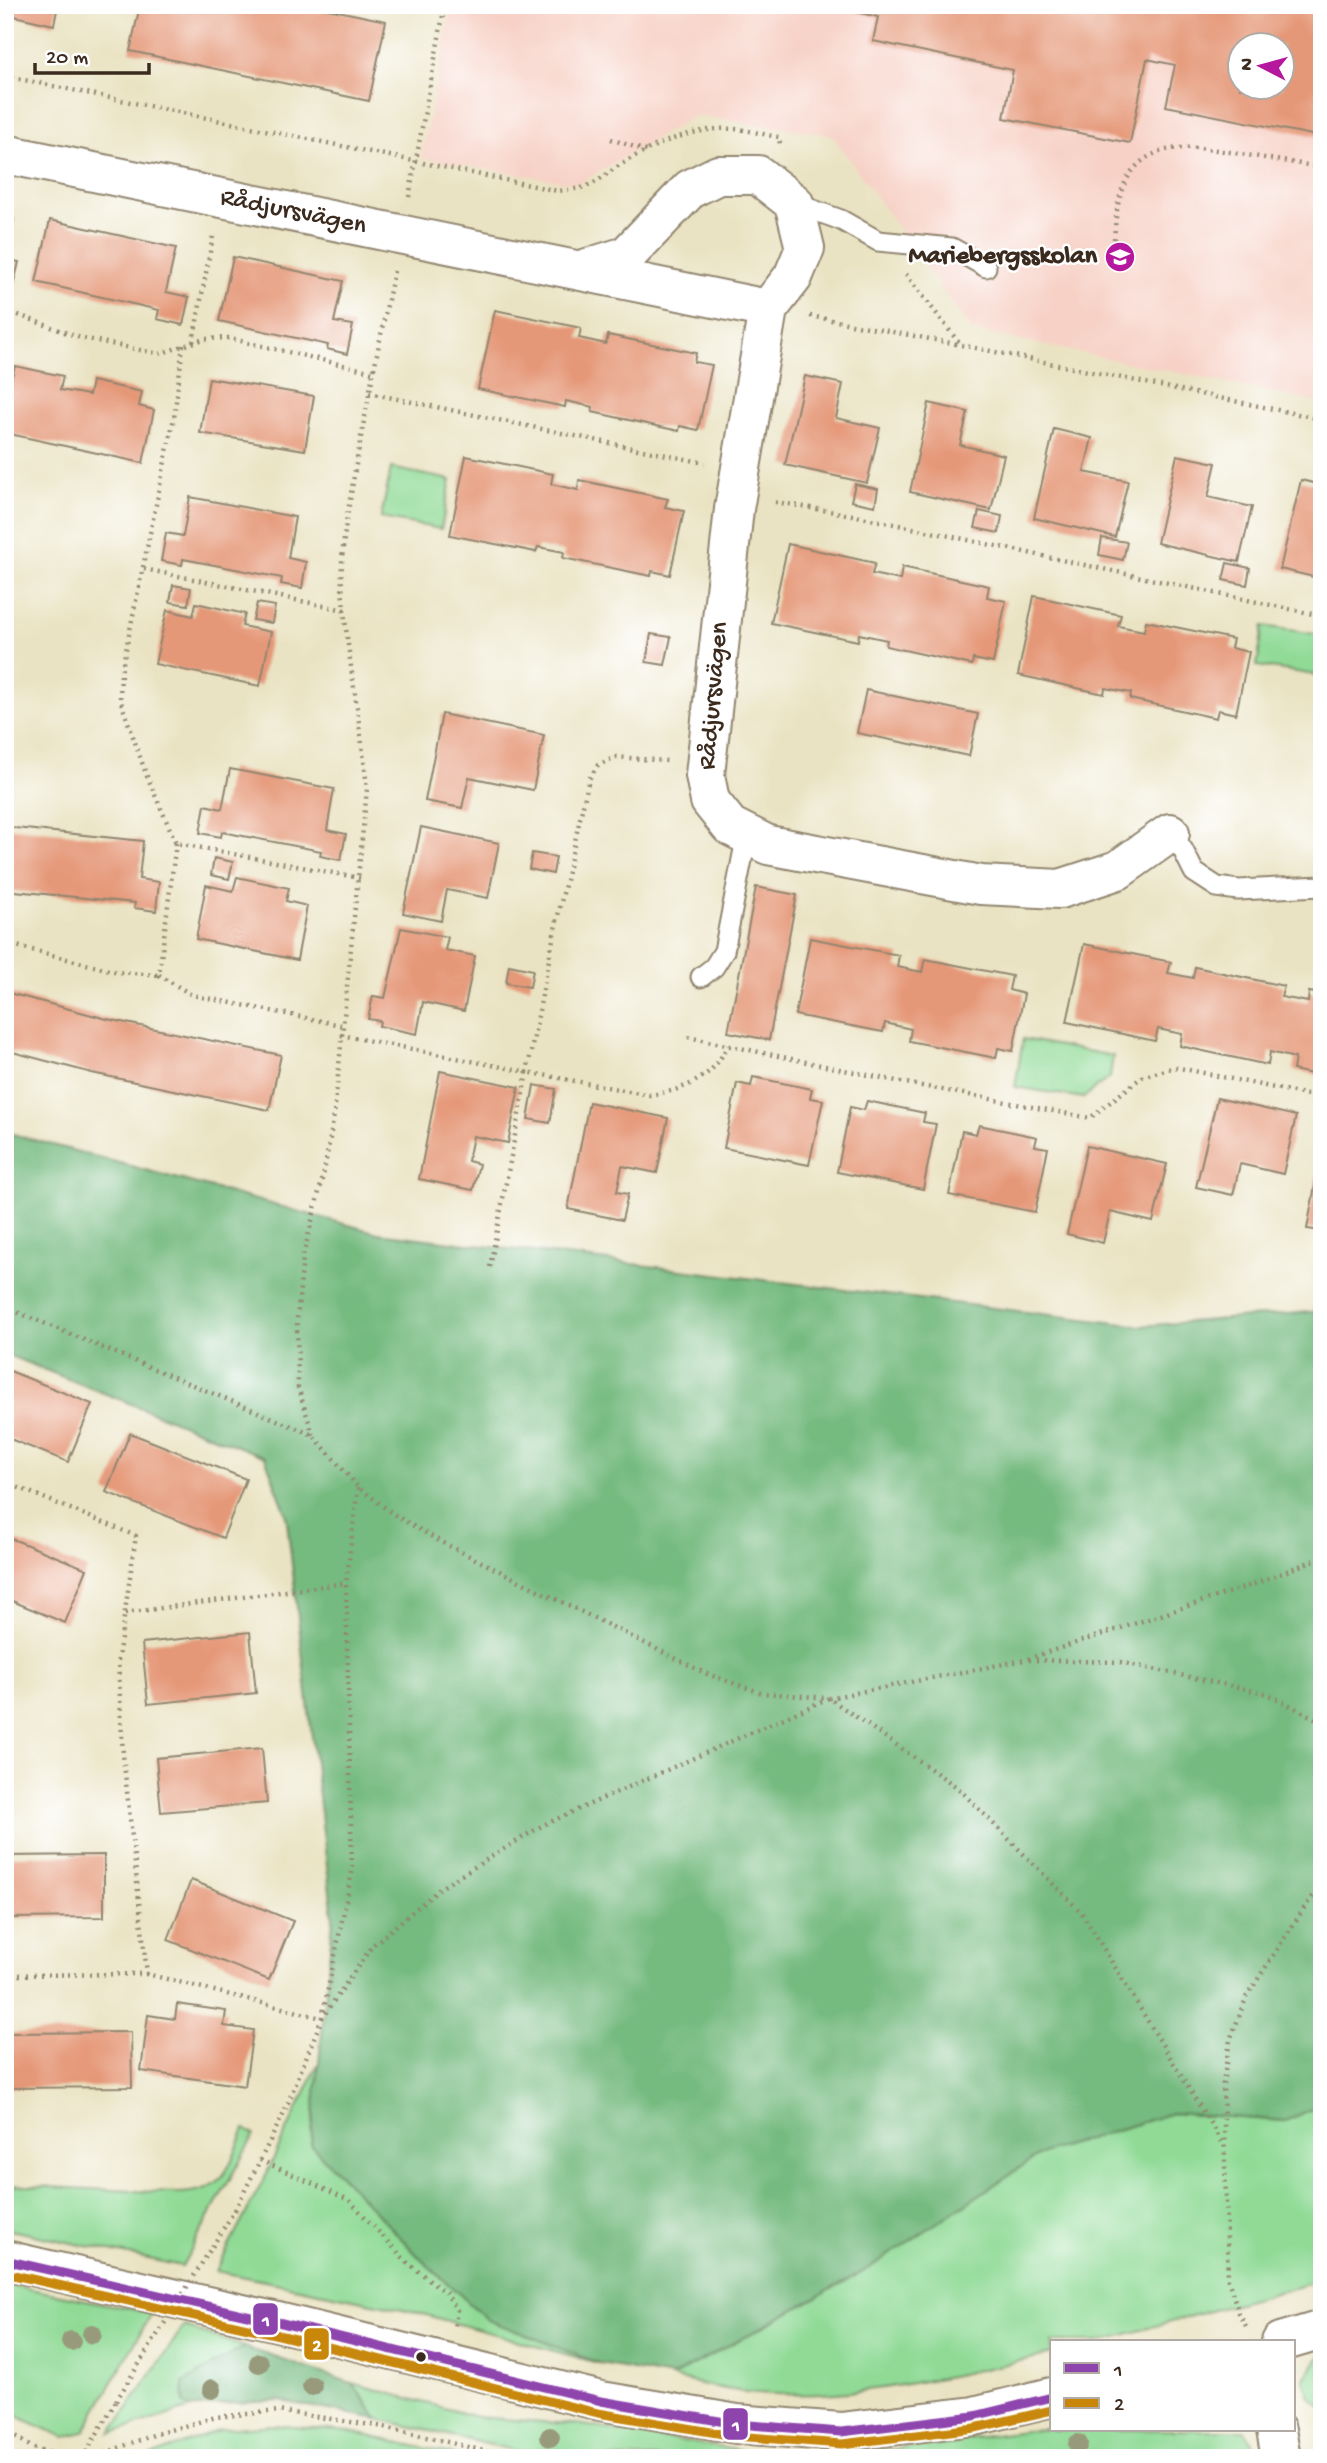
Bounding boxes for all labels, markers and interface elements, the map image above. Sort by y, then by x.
scale bar [35,32,149,76]
north arrow [1226,32,1296,102]
text: 20 m [46,47,88,72]
text: N [1235,57,1260,72]
street label: Rådjursvägen [217,183,370,243]
school or university icon: Mariebergsskolan [1103,240,1137,274]
place label: Mariebergsskolan [908,242,1098,273]
street label: Rådjursvägen [693,620,737,771]
line badge: 1 [252,2302,279,2336]
text: 1 [261,2311,270,2334]
line badge: 2 [303,2327,330,2361]
text: 2 [312,2336,322,2359]
legend [1050,2340,1296,2432]
unlabelled marker [414,2350,428,2364]
text: 1 [1113,2360,1122,2385]
text: 2 [1114,2394,1124,2419]
line badge: 1 [722,2407,749,2441]
text: 1 [731,2416,740,2439]

